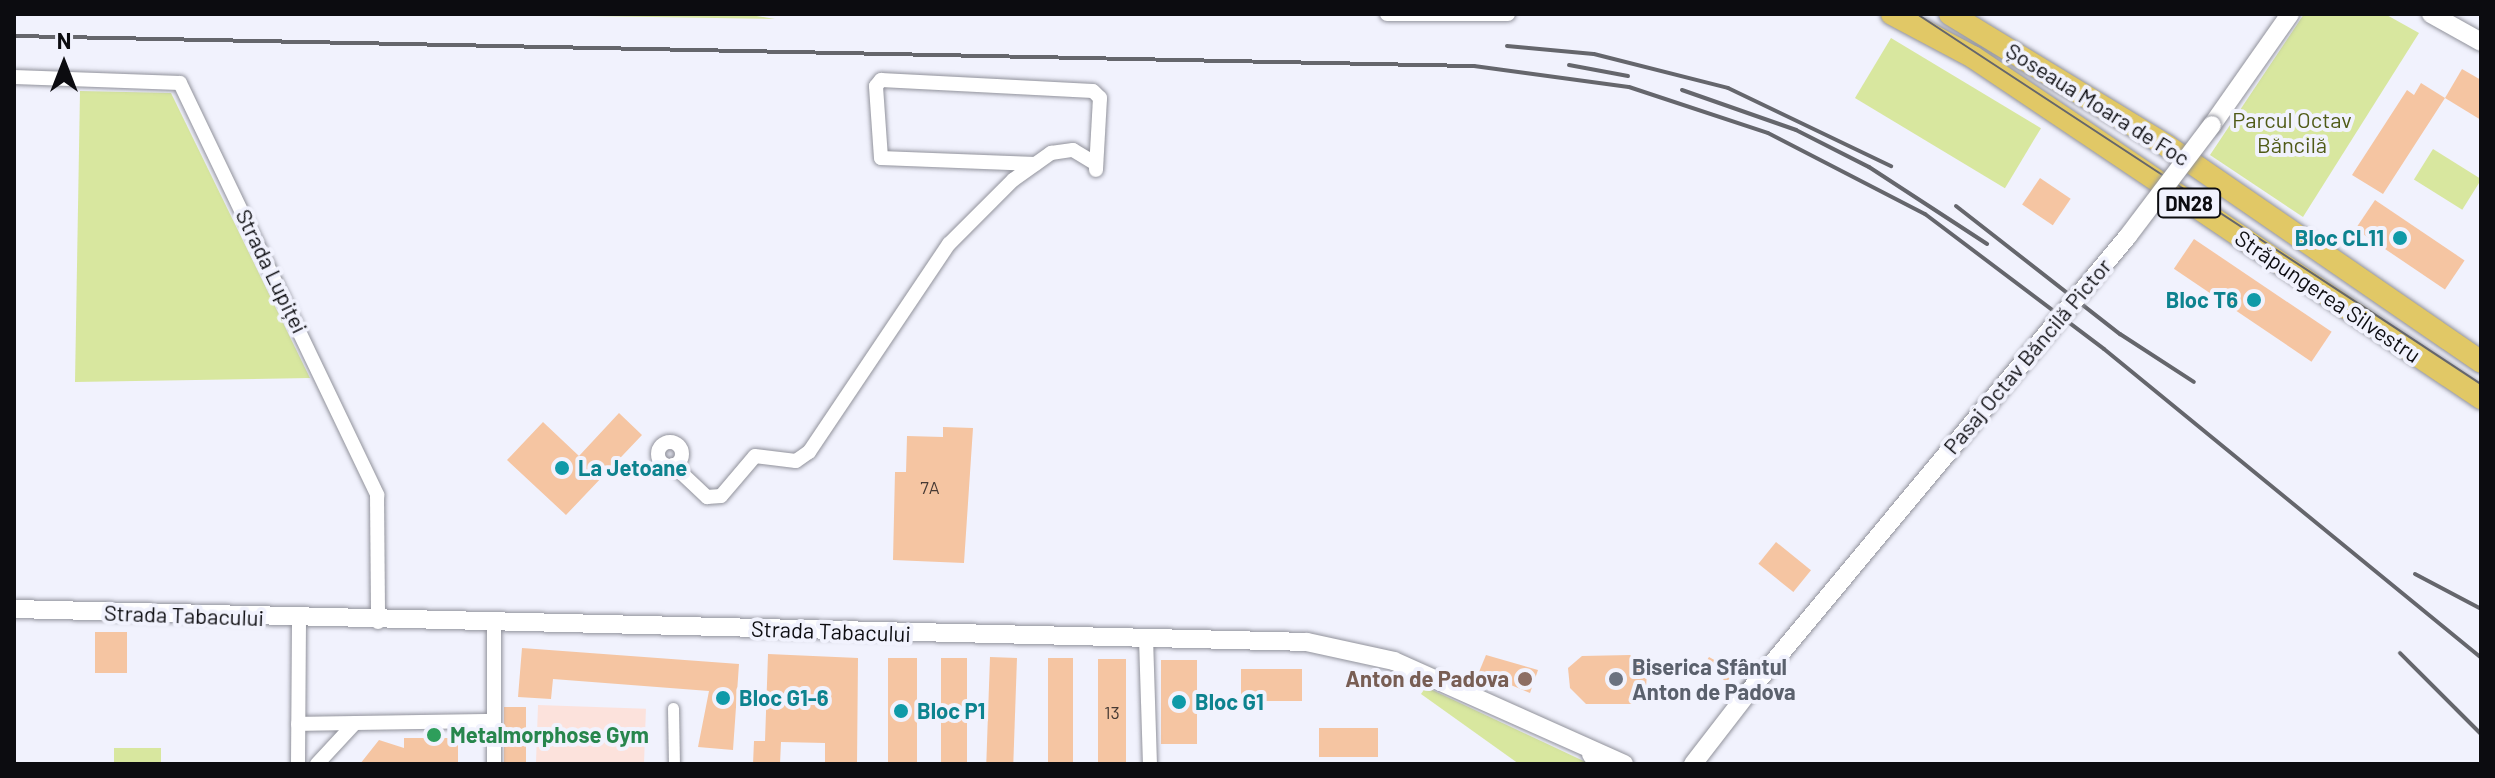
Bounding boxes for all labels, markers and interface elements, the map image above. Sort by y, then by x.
north arrow [24,24,104,104]
text: N [57,27,71,53]
street label: Șoseaua Moara de Foc [2001,37,2195,171]
park label: Parcul Octav Băncilă [2232,106,2352,158]
road number: DN28 [2157,187,2221,219]
street label: Strada Lupiței [231,205,313,337]
street label: Străpungerea Silvestru [2230,224,2426,368]
place label: Bloc CL11 [2295,225,2384,251]
marker: Bloc CL11 [2391,229,2409,247]
street label: Pasaj Octav Băncilă Pictor [1938,253,2116,459]
place label: Bloc T6 [2166,287,2238,313]
marker: Bloc T6 [2245,291,2263,309]
place label: La Jetoane [578,455,687,481]
marker: La Jetoane [553,459,571,477]
house number: 7A [920,476,940,498]
street label: Strada Tabacului [104,599,264,631]
street label: Strada Tabacului [751,615,911,647]
place label: Biserica Sfântul Anton de Padova [1632,653,1796,704]
place label: Anton de Padova [1345,666,1509,692]
marker: Anton de Padova [1516,670,1534,688]
marker: Biserica Sfântul Anton de Padova [1607,670,1625,688]
place label: Bloc G1-6 [739,685,829,711]
marker: Bloc G1-6 [714,689,732,707]
place label: Bloc G1 [1195,689,1264,715]
marker: Bloc G1 [1170,693,1188,711]
place label: Bloc P1 [917,698,985,724]
house number: 13 [1104,701,1120,723]
marker: Bloc P1 [892,702,910,720]
place label: Metalmorphose Gym [450,722,649,748]
marker: Metalmorphose Gym [425,726,443,744]

